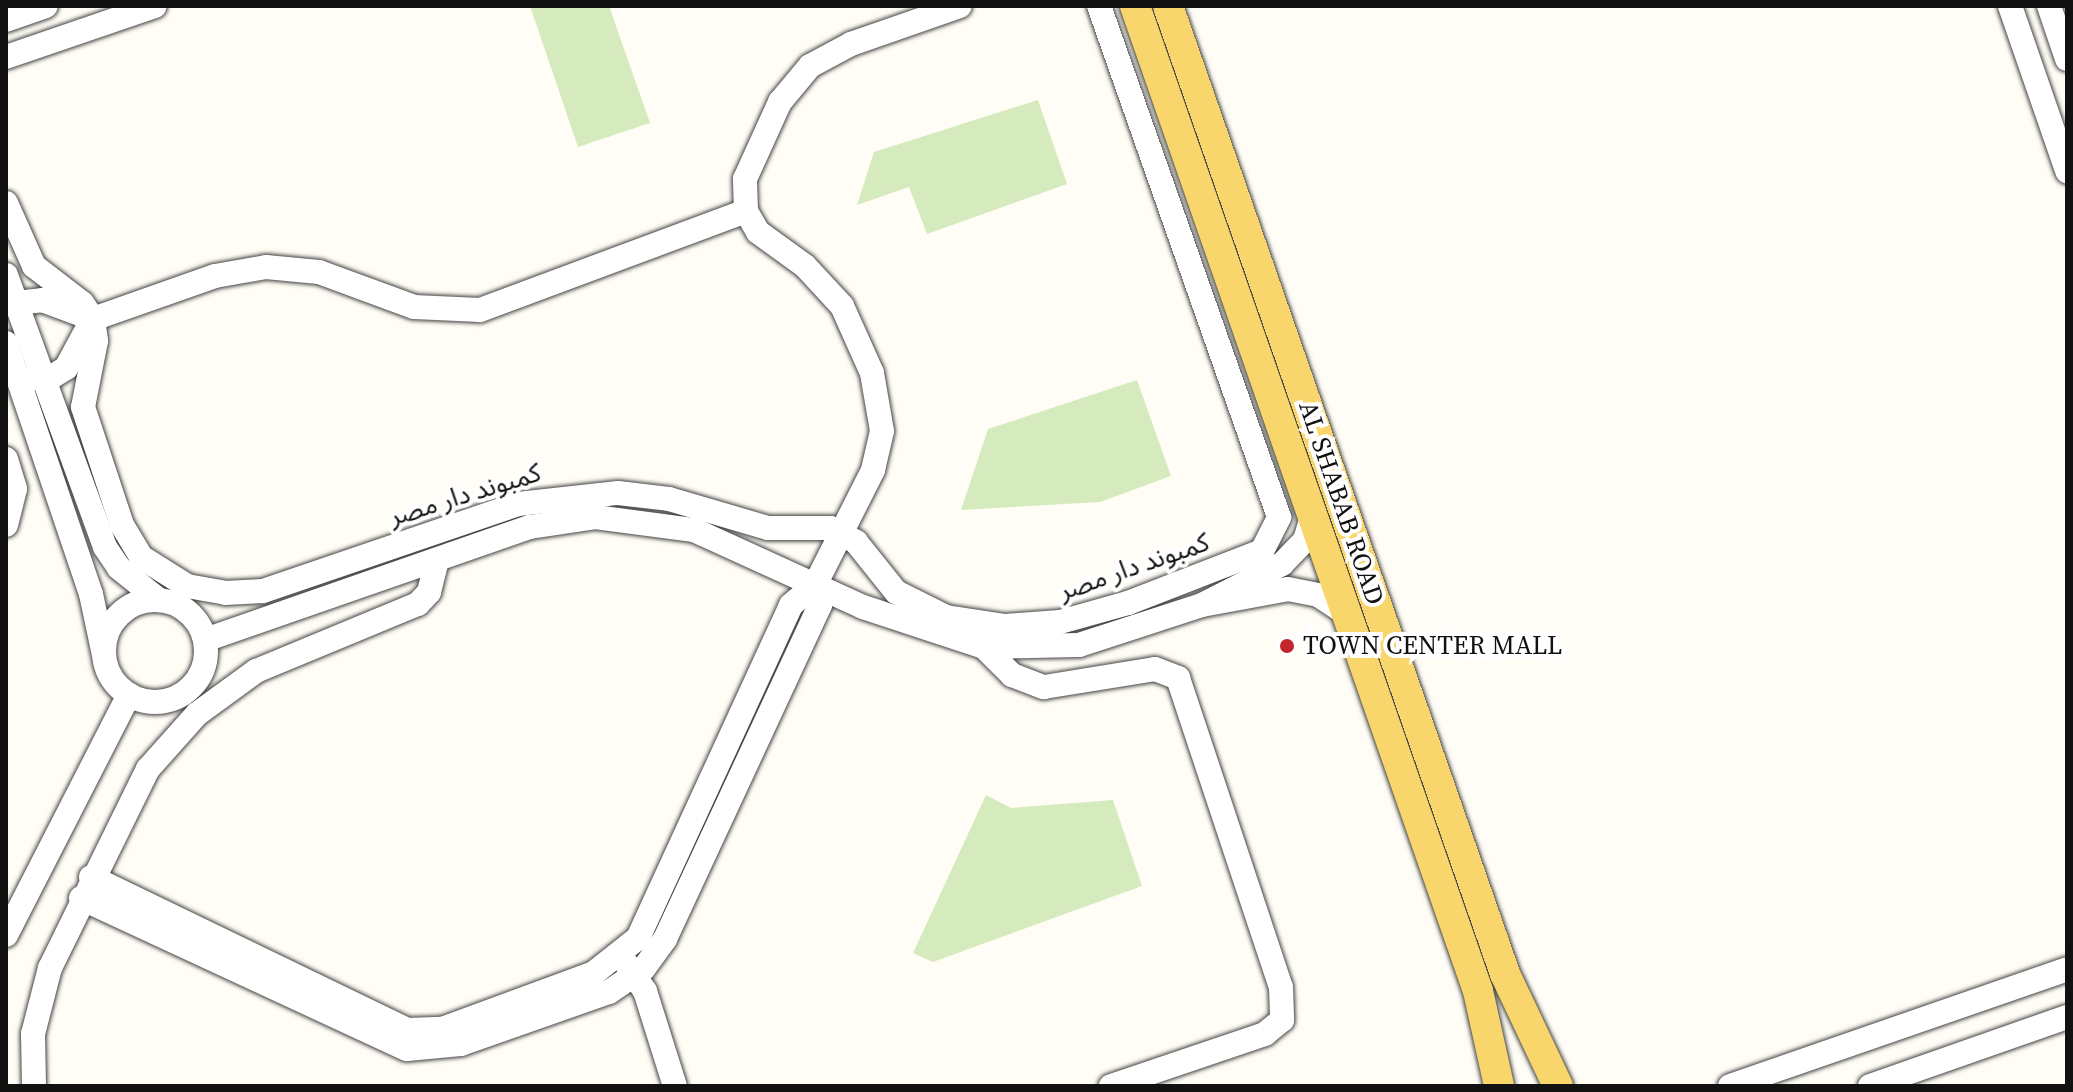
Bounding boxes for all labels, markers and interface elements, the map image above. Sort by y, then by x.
street label: AL SHABAB ROAD [1292,397,1390,609]
street label: كمبوند دار مصر [386,457,544,533]
street label: كمبوند دار مصر [1055,527,1213,607]
place label: TOWN CENTER MALL [1303,630,1562,662]
marker: TOWN CENTER MALL [1278,637,1296,655]

